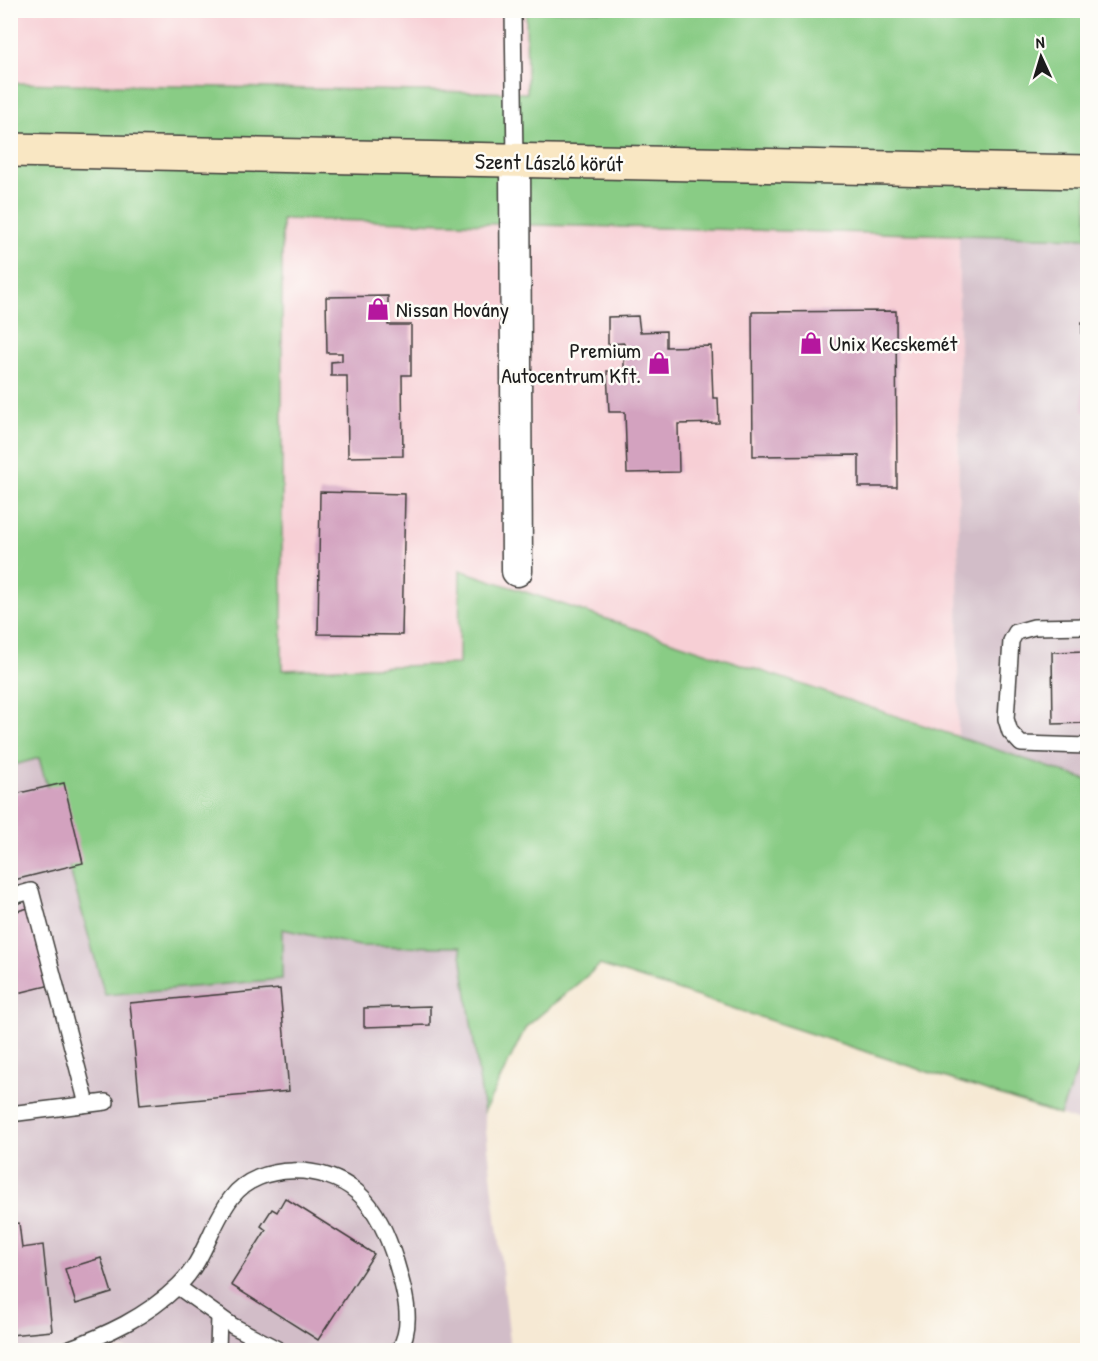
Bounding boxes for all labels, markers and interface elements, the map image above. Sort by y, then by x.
north arrow [1011,27,1071,87]
text: N [1035,31,1045,53]
street label: Szent László körút [475,146,624,178]
place label: Nissan Hovány [396,294,509,324]
shop icon: Nissan Hovány [365,296,391,322]
place label: Unix Kecskemét [829,328,958,358]
shop icon: Unix Kecskemét [798,330,824,356]
place label: Premium Autocentrum Kft. [501,335,641,390]
shop icon: Premium Autocentrum Kft. [646,350,672,376]

